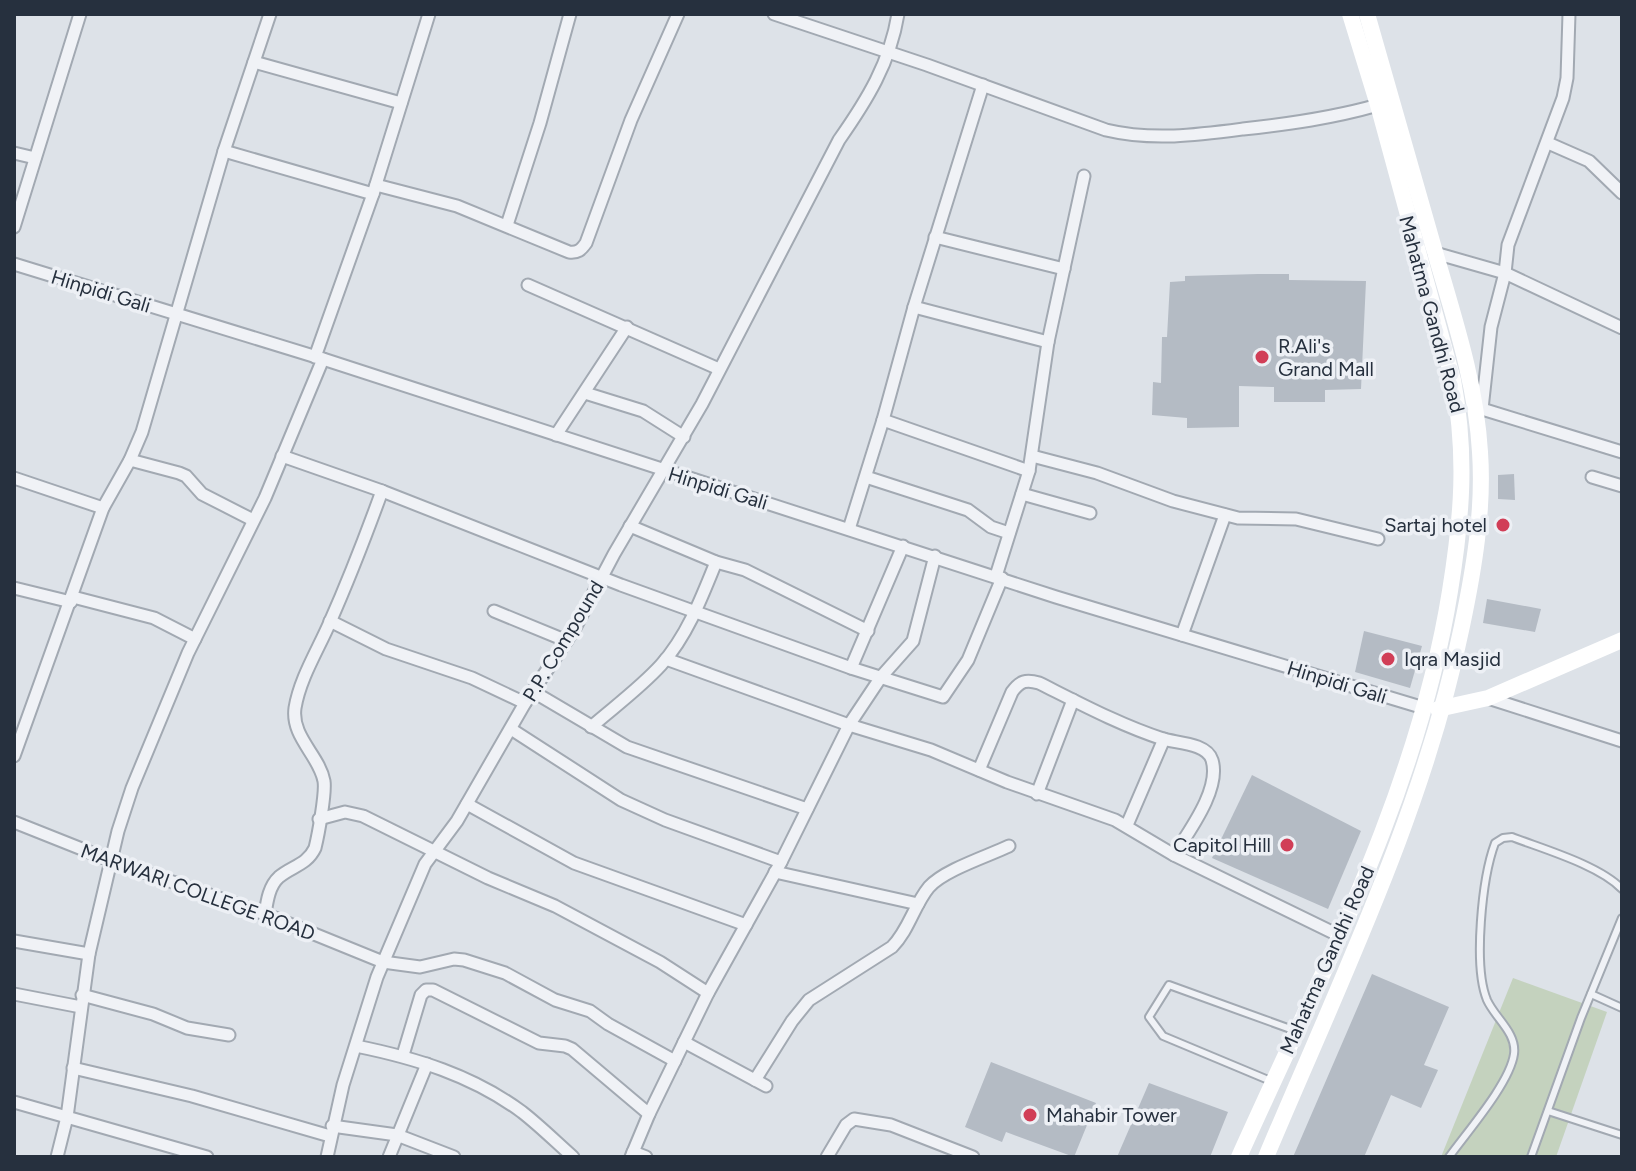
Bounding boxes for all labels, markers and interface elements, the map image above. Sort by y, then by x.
street label: Mahatma Gandhi Road [1394,213,1470,415]
street label: Hinpidi Gali [48,264,154,318]
place label: R.Ali's Grand Mall [1278,334,1374,381]
marker: R.Ali's Grand Mall [1253,348,1271,366]
street label: Hinpidi Gali [665,461,771,515]
place label: Sartaj hotel [1384,513,1487,537]
marker: Sartaj hotel [1494,516,1512,534]
street label: P.P. Compound [517,576,609,706]
place label: Iqra Masjid [1404,647,1501,671]
marker: Iqra Masjid [1379,650,1397,668]
street label: Hinpidi Gali [1284,655,1390,709]
place label: Capitol Hill [1173,833,1271,857]
marker: Capitol Hill [1278,836,1296,854]
street label: MARWARI COLLEGE ROAD [77,838,319,946]
street label: Mahatma Gandhi Road [1275,862,1379,1058]
place label: Mahabir Tower [1046,1103,1177,1127]
marker: Mahabir Tower [1021,1106,1039,1124]

